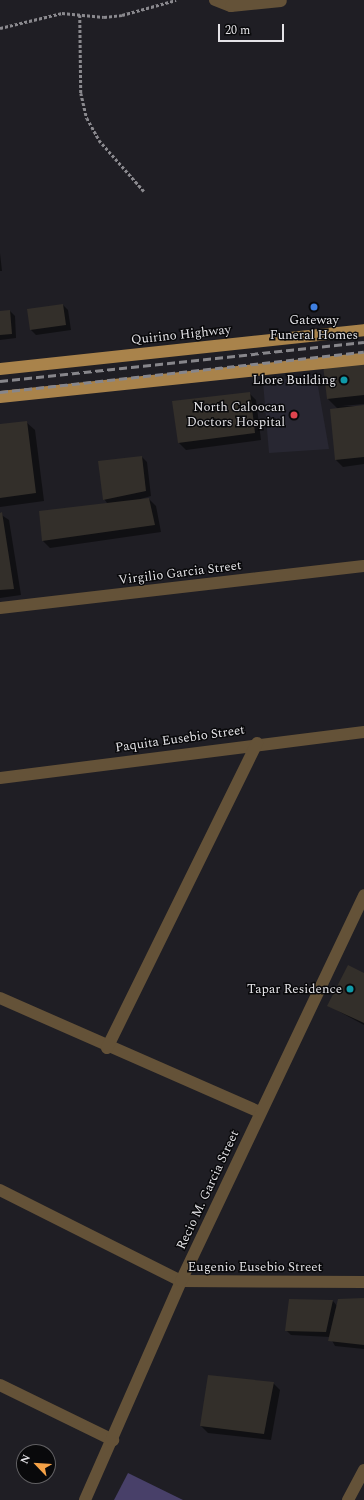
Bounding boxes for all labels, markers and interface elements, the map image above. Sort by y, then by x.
scale bar [220,16,286,42]
text: 20 m [225,21,250,40]
marker: Gateway Funeral Homes [309,302,319,312]
place label: Gateway Funeral Homes [270,313,358,344]
street label: Quirino Highway [130,322,232,348]
place label: Llore Building [253,372,336,388]
marker: Llore Building [339,375,349,385]
place label: North Caloocan Doctors Hospital [187,400,285,431]
marker: North Caloocan Doctors Hospital [288,409,300,421]
street label: Virgilio Garcia Street [118,558,242,588]
street label: Paquita Eusebio Street [114,722,246,756]
place label: Tapar Residence [247,981,342,997]
marker: Tapar Residence [345,984,355,994]
street label: Recio M. Garcia Street [173,1128,243,1252]
street label: Eugenio Eusebio Street [188,1259,322,1275]
north arrow [16,1444,56,1484]
text: N [16,1451,35,1467]

